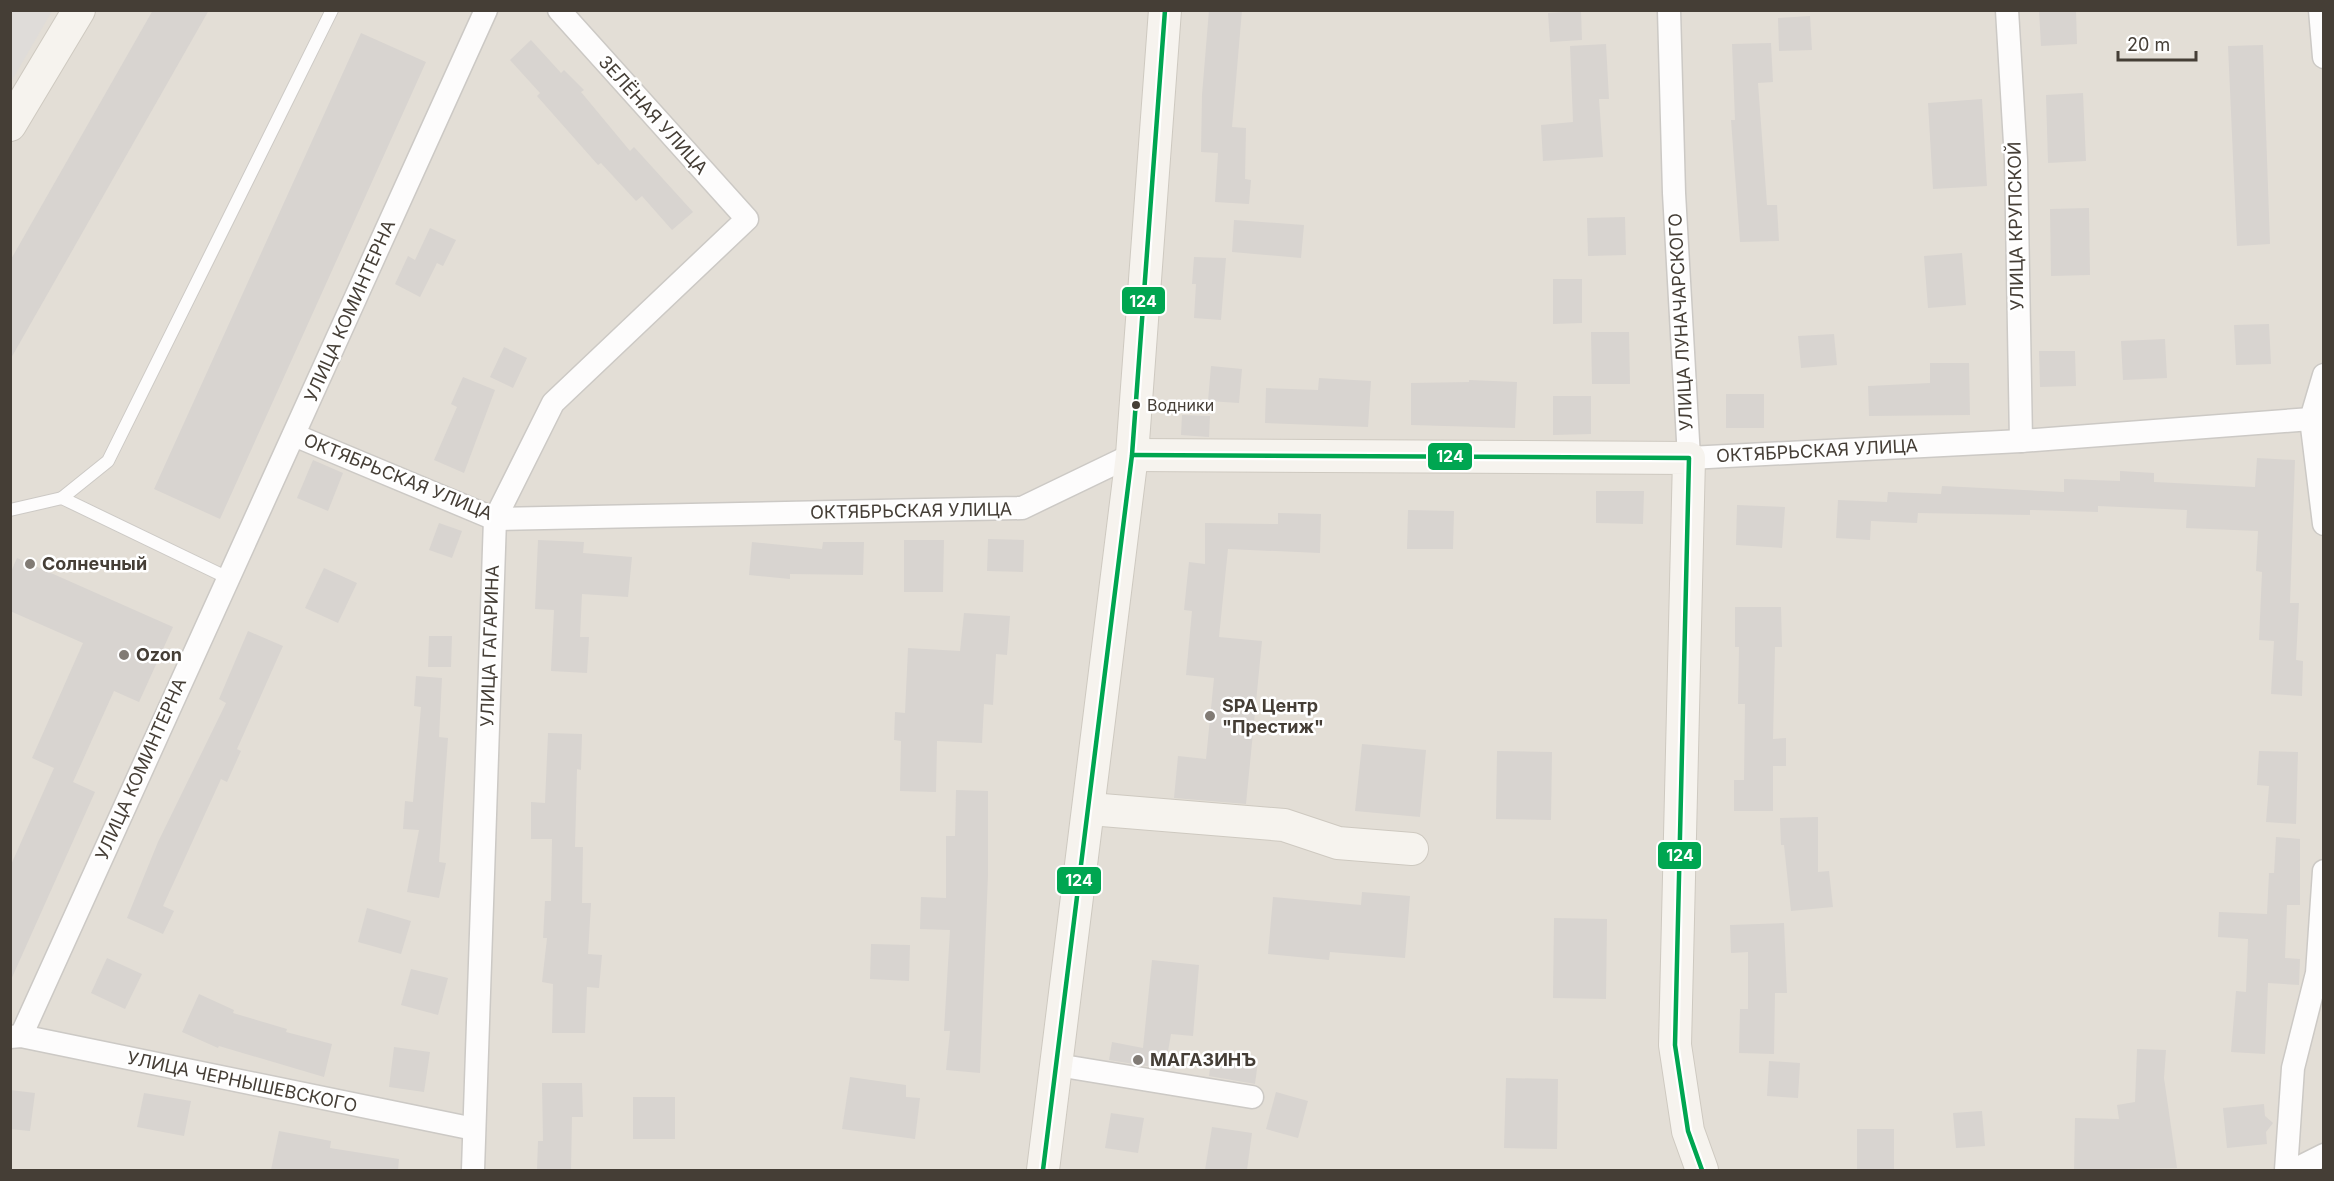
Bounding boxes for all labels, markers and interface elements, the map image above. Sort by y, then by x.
scale bar [2118,24,2196,62]
text: 20 m [2127,34,2170,55]
street label: ЗЕЛЁНАЯ УЛИЦА [595,50,713,178]
street label: УЛИЦА КРУПСКОЙ [2003,141,2027,311]
street label: УЛИЦА ЛУНАЧАРСКОГО [1664,213,1697,431]
street label: УЛИЦА КОМИНТЕРНА [300,217,399,405]
line badge: 124 [1121,286,1166,315]
text: 124 [1129,291,1157,311]
place label: Водники [1147,395,1214,415]
marker: Водники [1130,399,1142,411]
street label: ОКТЯБРЬСКАЯ УЛИЦА [301,429,496,524]
street label: ОКТЯБРЬСКАЯ УЛИЦА [1716,435,1918,466]
line badge: 124 [1427,442,1473,471]
text: 124 [1436,446,1464,466]
street label: ОКТЯБРЬСКАЯ УЛИЦА [810,498,1012,523]
place label: Солнечный [42,553,147,574]
marker: Солнечный [23,557,37,571]
street label: УЛИЦА ГАГАРИНА [476,565,503,727]
place label: Ozon [136,644,182,665]
marker: Ozon [117,648,131,662]
street label: УЛИЦА КОМИНТЕРНА [91,675,190,863]
place label: SPA Центр "Престиж" [1222,695,1324,737]
marker: SPA Центр "Престиж" [1203,709,1217,723]
line badge: 124 [1657,841,1702,870]
text: 124 [1666,845,1694,865]
line badge: 124 [1056,866,1102,895]
text: 124 [1065,870,1093,890]
street label: УЛИЦА ЧЕРНЫШЕВСКОГО [125,1047,359,1116]
place label: МАГАЗИНЪ [1150,1049,1256,1070]
marker: МАГАЗИНЪ [1131,1053,1145,1067]

